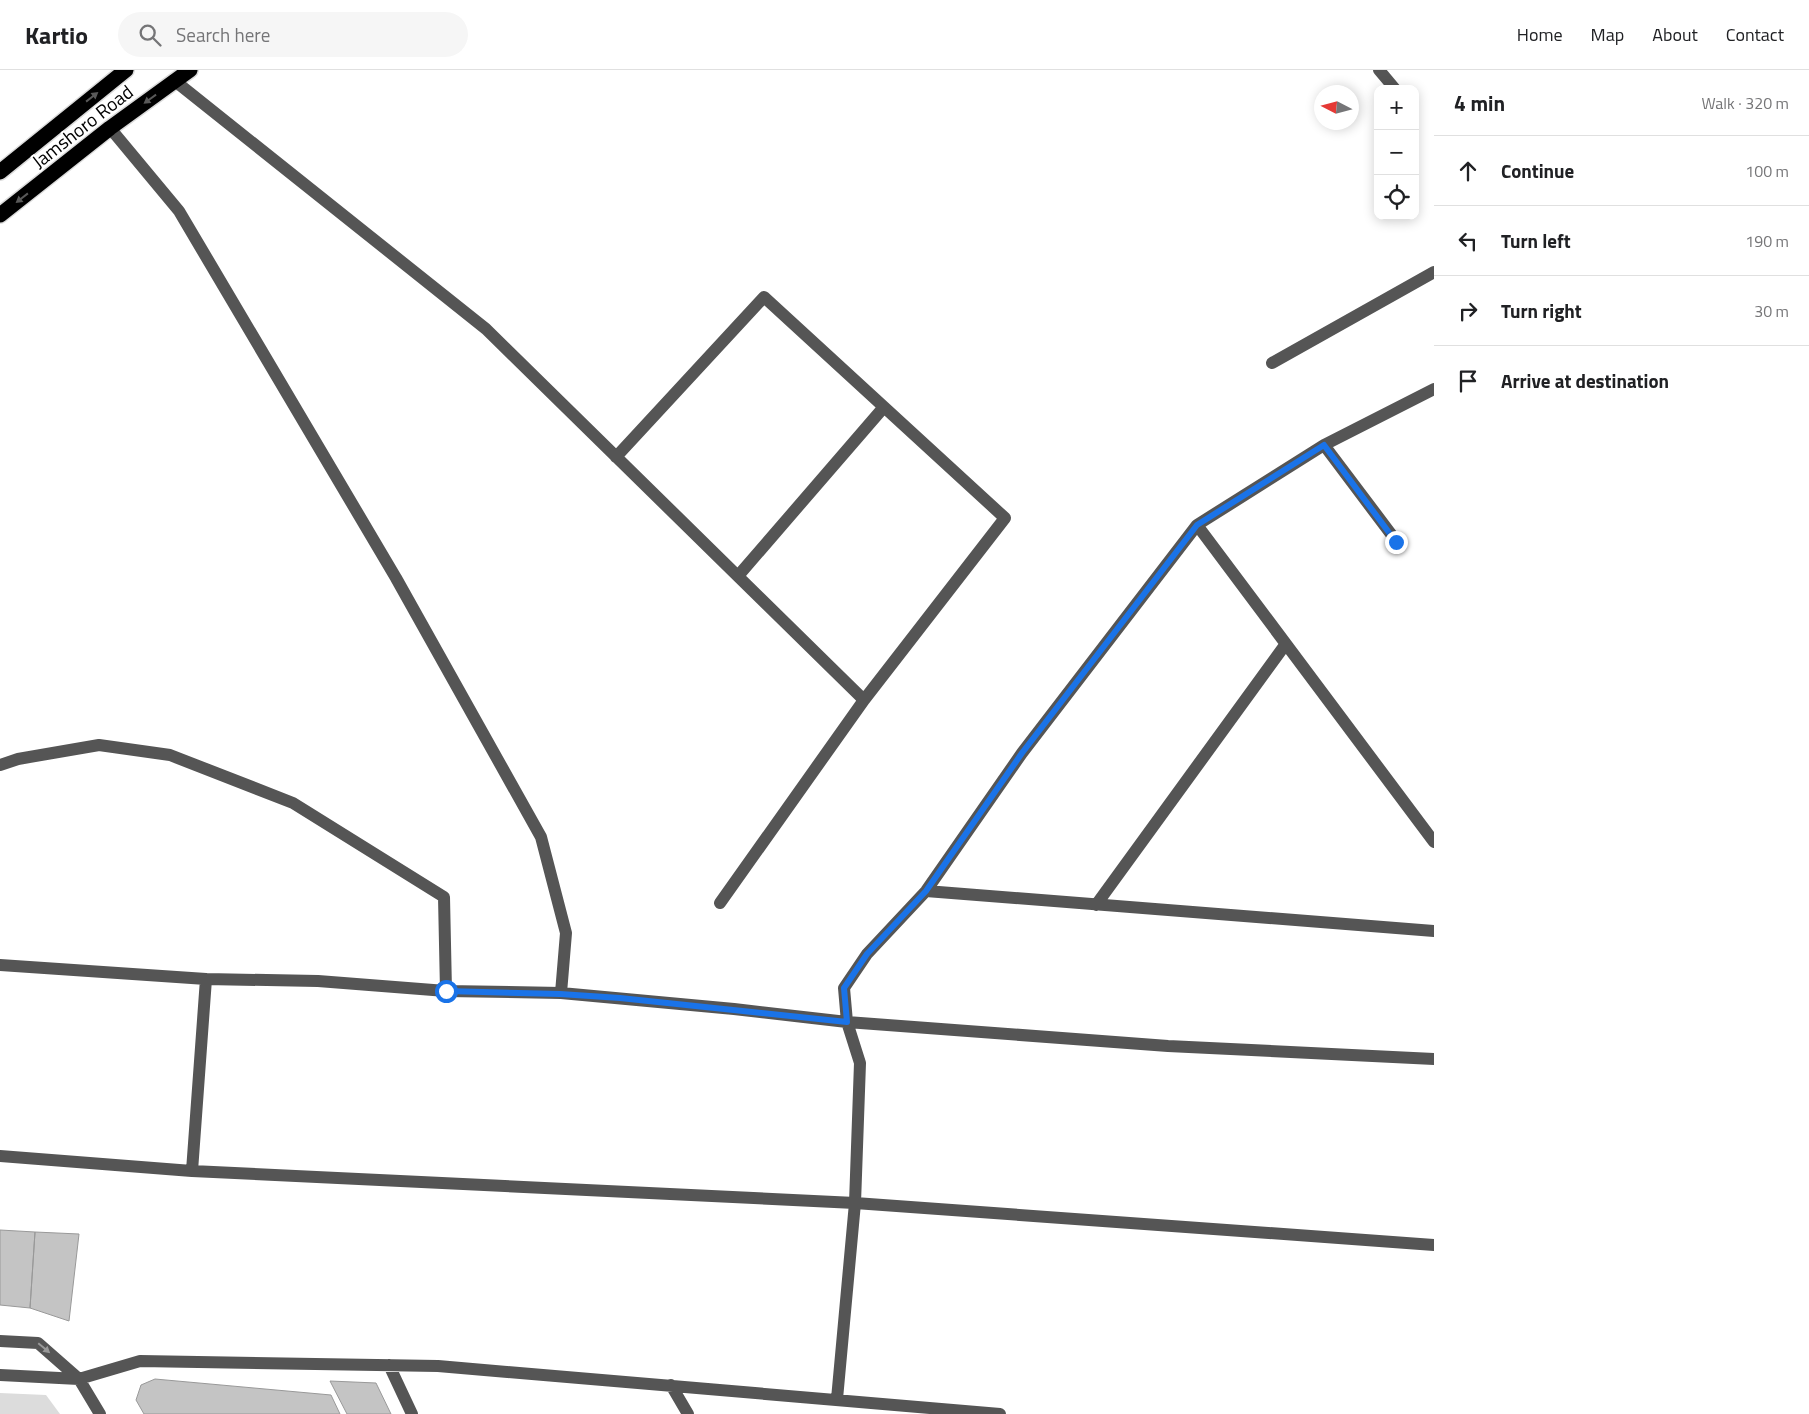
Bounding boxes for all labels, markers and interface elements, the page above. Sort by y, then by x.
search box [118,12,468,57]
text: Kartio [25,17,88,53]
text: Search here [176,20,270,49]
icon: search [136,21,164,49]
text: Home [1517,21,1563,48]
text: Map [1591,21,1624,48]
text: About [1652,21,1698,48]
text: Contact [1726,21,1784,48]
street label: Jamshoro Road [25,77,139,175]
north arrow [1314,85,1359,130]
map controls [1374,85,1419,220]
button: + [1374,85,1419,130]
text: 4 min [1454,87,1505,119]
one-way arrow [85,91,98,102]
text: Walk · 320 m [1701,91,1789,115]
one-way arrow [144,94,157,104]
button: − [1374,130,1419,175]
text: Continue [1501,156,1574,185]
icon: ahead [1454,157,1482,185]
text: 100 m [1745,159,1789,183]
button: locate [1374,175,1419,220]
one-way arrow [15,193,29,203]
text: Turn left [1501,226,1571,255]
icon: left [1454,227,1482,255]
text: 190 m [1745,229,1789,253]
text: Turn right [1501,296,1582,325]
icon: right [1454,297,1482,325]
text: 30 m [1754,299,1789,323]
text: Arrive at destination [1501,366,1669,395]
icon: arrive [1454,367,1482,395]
route end [1385,531,1408,554]
route start [435,980,458,1003]
one-way arrow [37,1343,50,1354]

